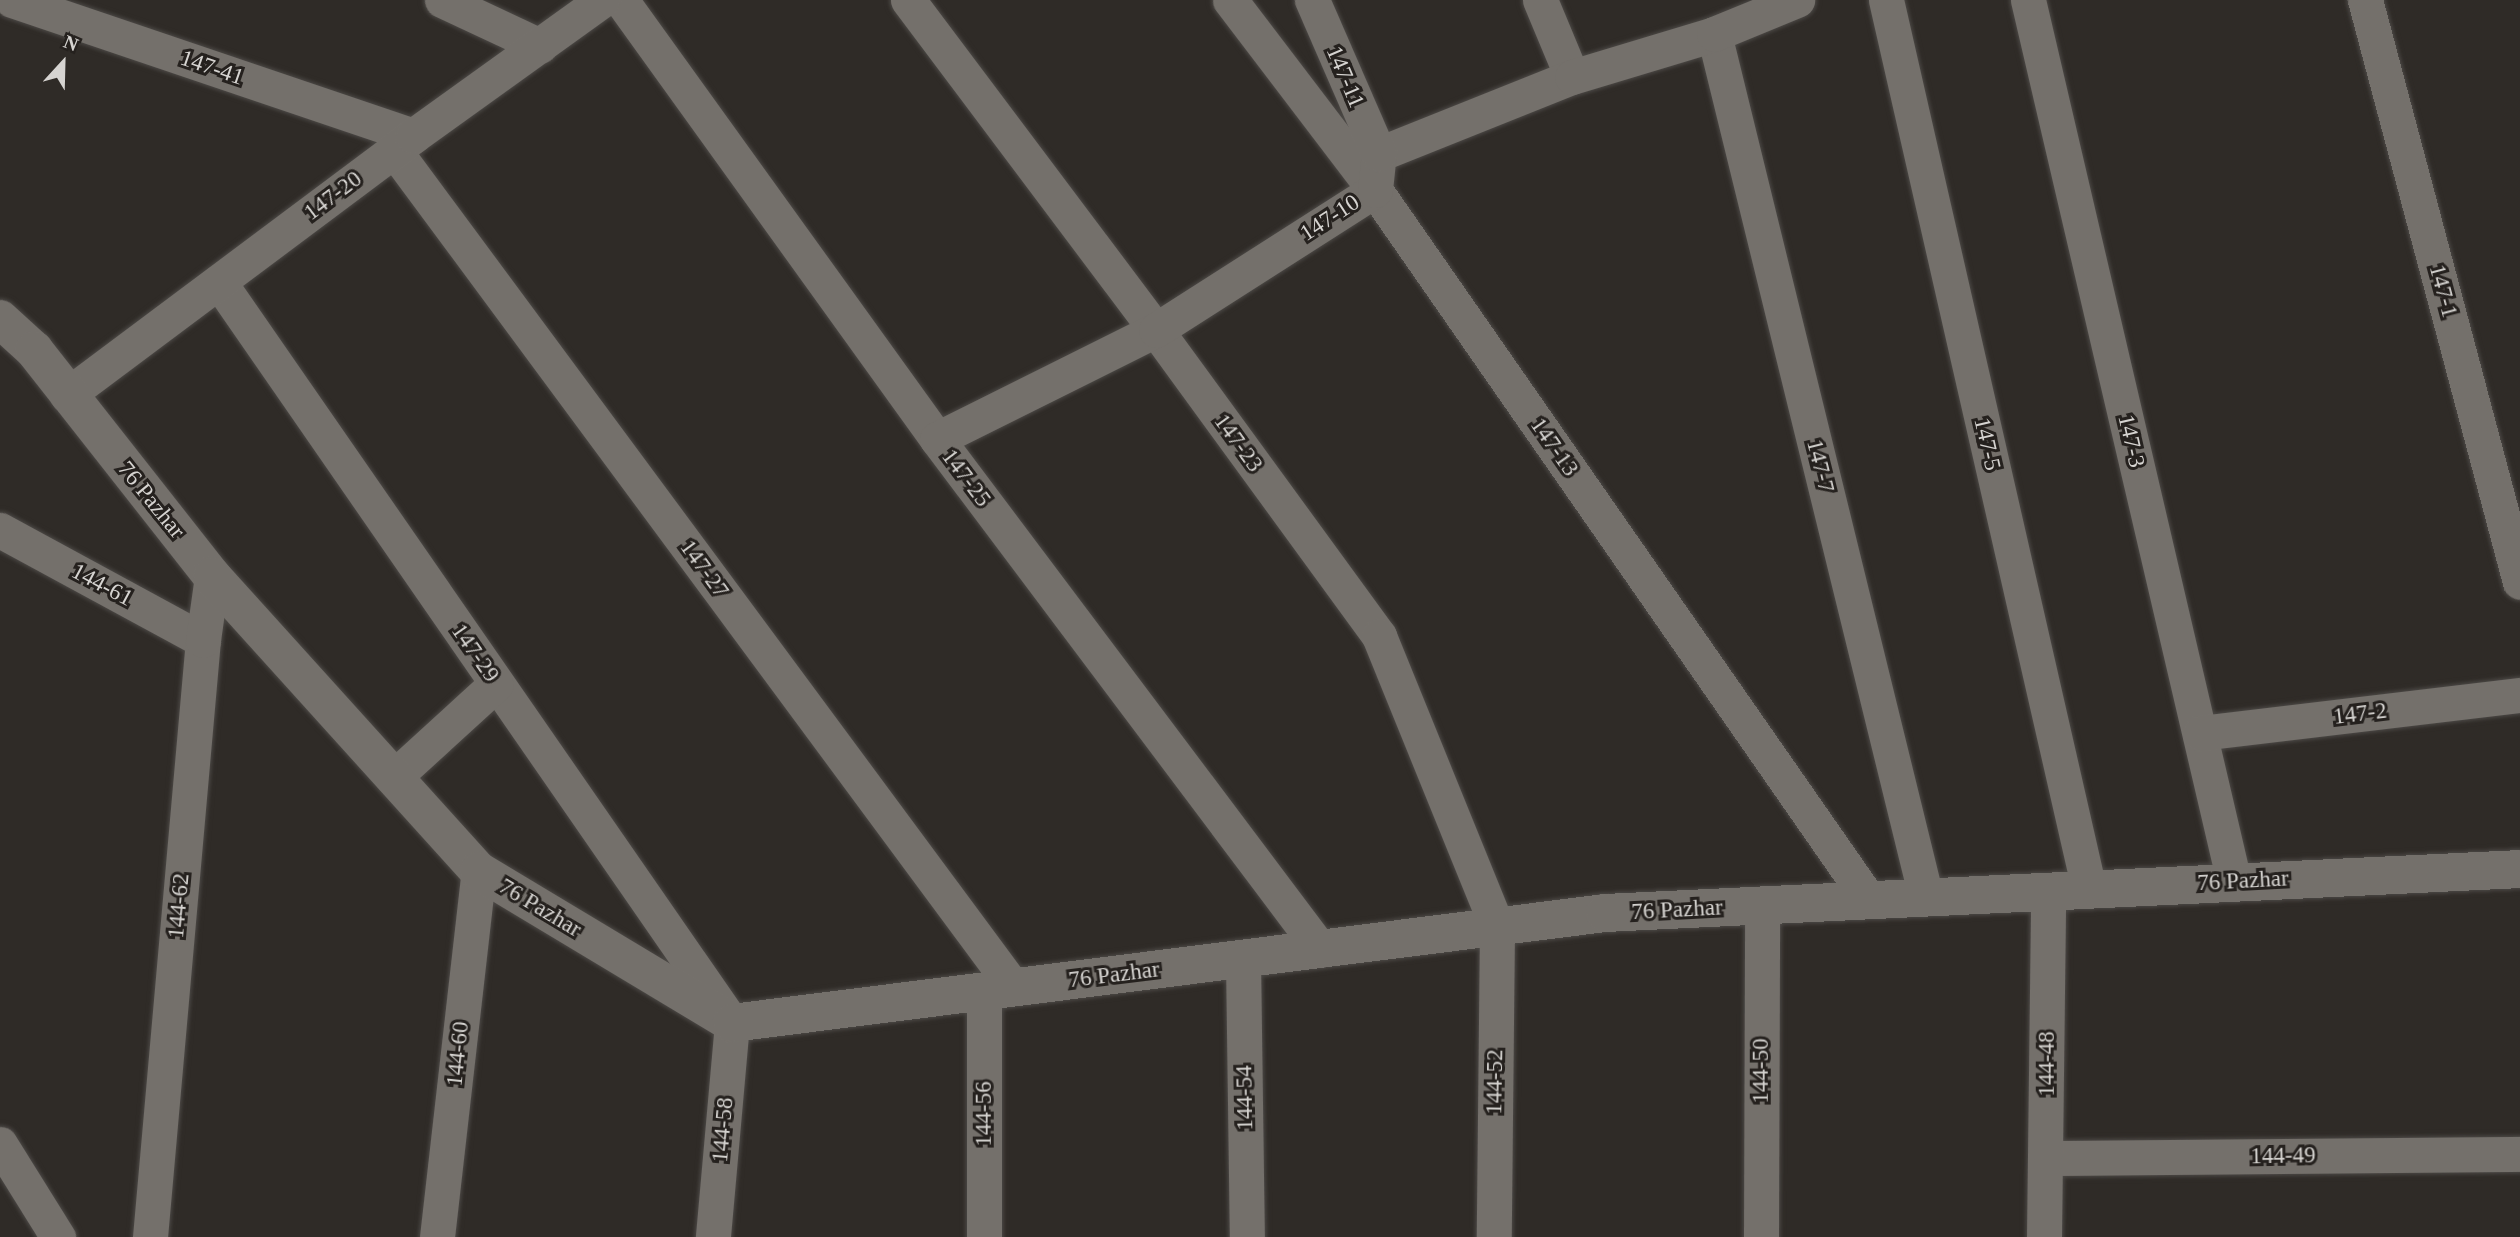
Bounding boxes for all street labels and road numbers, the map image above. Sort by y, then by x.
street label: 147-11 [1318,37,1372,117]
street label: 147-41 [172,43,252,93]
street label: 147-20 [295,162,371,230]
street label: 147-10 [1291,186,1369,250]
street label: 147-1 [2422,257,2464,325]
street label: 147-23 [1205,404,1271,482]
street label: 147-3 [2111,407,2151,475]
street label: 147-13 [1521,408,1587,486]
street label: 147-5 [1967,410,2007,478]
street label: 147-7 [1799,432,1841,500]
street label: 147-25 [932,440,1000,516]
street label: 76 Pazhar [108,451,194,549]
street label: 147-27 [671,530,737,608]
street label: 144-61 [62,555,142,615]
street label: 147-29 [442,614,508,692]
street label: 147-2 [2327,696,2393,732]
street label: 76 Pazhar [2191,865,2295,897]
street label: 144-62 [162,867,196,945]
street label: 76 Pazhar [489,870,591,946]
street label: 76 Pazhar [1625,894,1729,926]
street label: 76 Pazhar [1061,955,1167,995]
street label: 144-60 [440,1015,476,1093]
street label: 144-48 [2033,1026,2061,1102]
street label: 144-50 [1747,1033,1775,1109]
street label: 144-52 [1481,1044,1509,1120]
street label: 144-54 [1231,1060,1259,1136]
street label: 144-56 [970,1076,998,1152]
street label: 144-58 [706,1091,740,1169]
street label: 144-49 [2245,1142,2321,1170]

